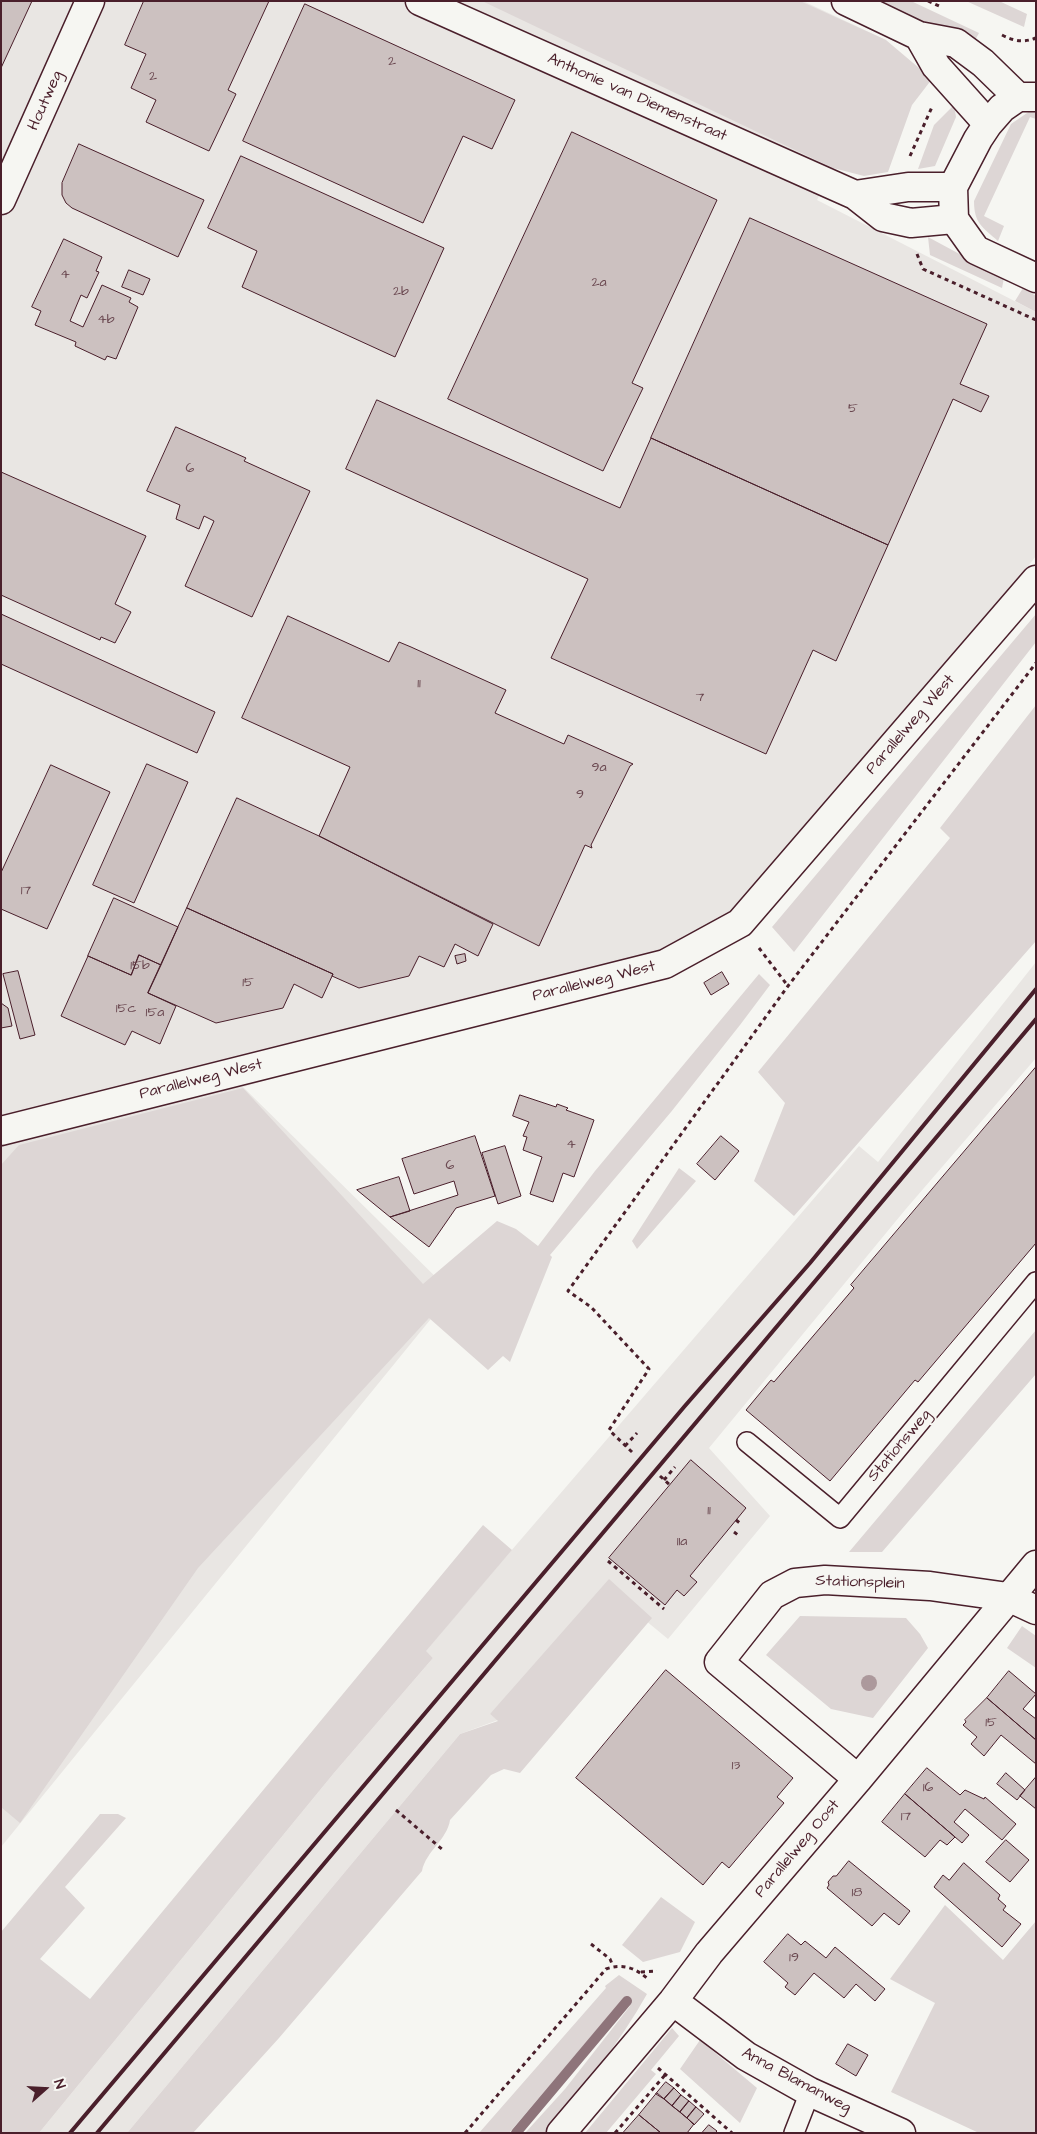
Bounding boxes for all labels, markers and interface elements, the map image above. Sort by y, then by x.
street label: Anthonie van Diemenstraat [544,50,730,146]
house number: 2 [388,54,396,70]
street label: Houtweg [24,68,68,134]
house number: 2 [149,69,157,85]
house number: 4 [60,267,70,283]
house number: 2a [591,275,607,291]
house number: 2b [393,284,409,300]
house number: 4b [97,312,115,328]
house number: 5 [848,401,858,417]
house number: 6 [186,461,194,477]
street label: Parallelweg West [862,671,960,779]
house number: 11 [417,676,421,692]
house number: 7 [696,690,704,706]
house number: 9a [591,760,607,776]
house number: 9 [576,787,584,803]
house number: 17 [21,883,31,899]
street label: Parallelweg West [531,957,657,1007]
house number: 15b [130,958,150,974]
house number: 15 [242,975,254,991]
house number: 15c [116,1001,136,1017]
house number: 15a [146,1005,164,1021]
street label: Parallelweg West [138,1055,264,1105]
house number: 4 [566,1137,576,1153]
house number: 6 [446,1158,454,1174]
street label: Stationsweg [864,1406,936,1486]
house number: 11 [707,1503,711,1519]
house number: 11a [677,1534,687,1550]
street label: Stationsplein [815,1572,905,1594]
house number: 15 [985,1715,997,1731]
house number: 13 [732,1758,740,1774]
house number: 16 [923,1780,933,1796]
street label: Parallelweg Oost [751,1796,845,1902]
house number: 17 [901,1809,911,1825]
house number: 18 [852,1885,862,1901]
house number: 19 [789,1950,799,1966]
street label: Anna Blamanweg [738,2044,854,2118]
north arrow [20,2064,70,2114]
text: N [48,2077,70,2092]

